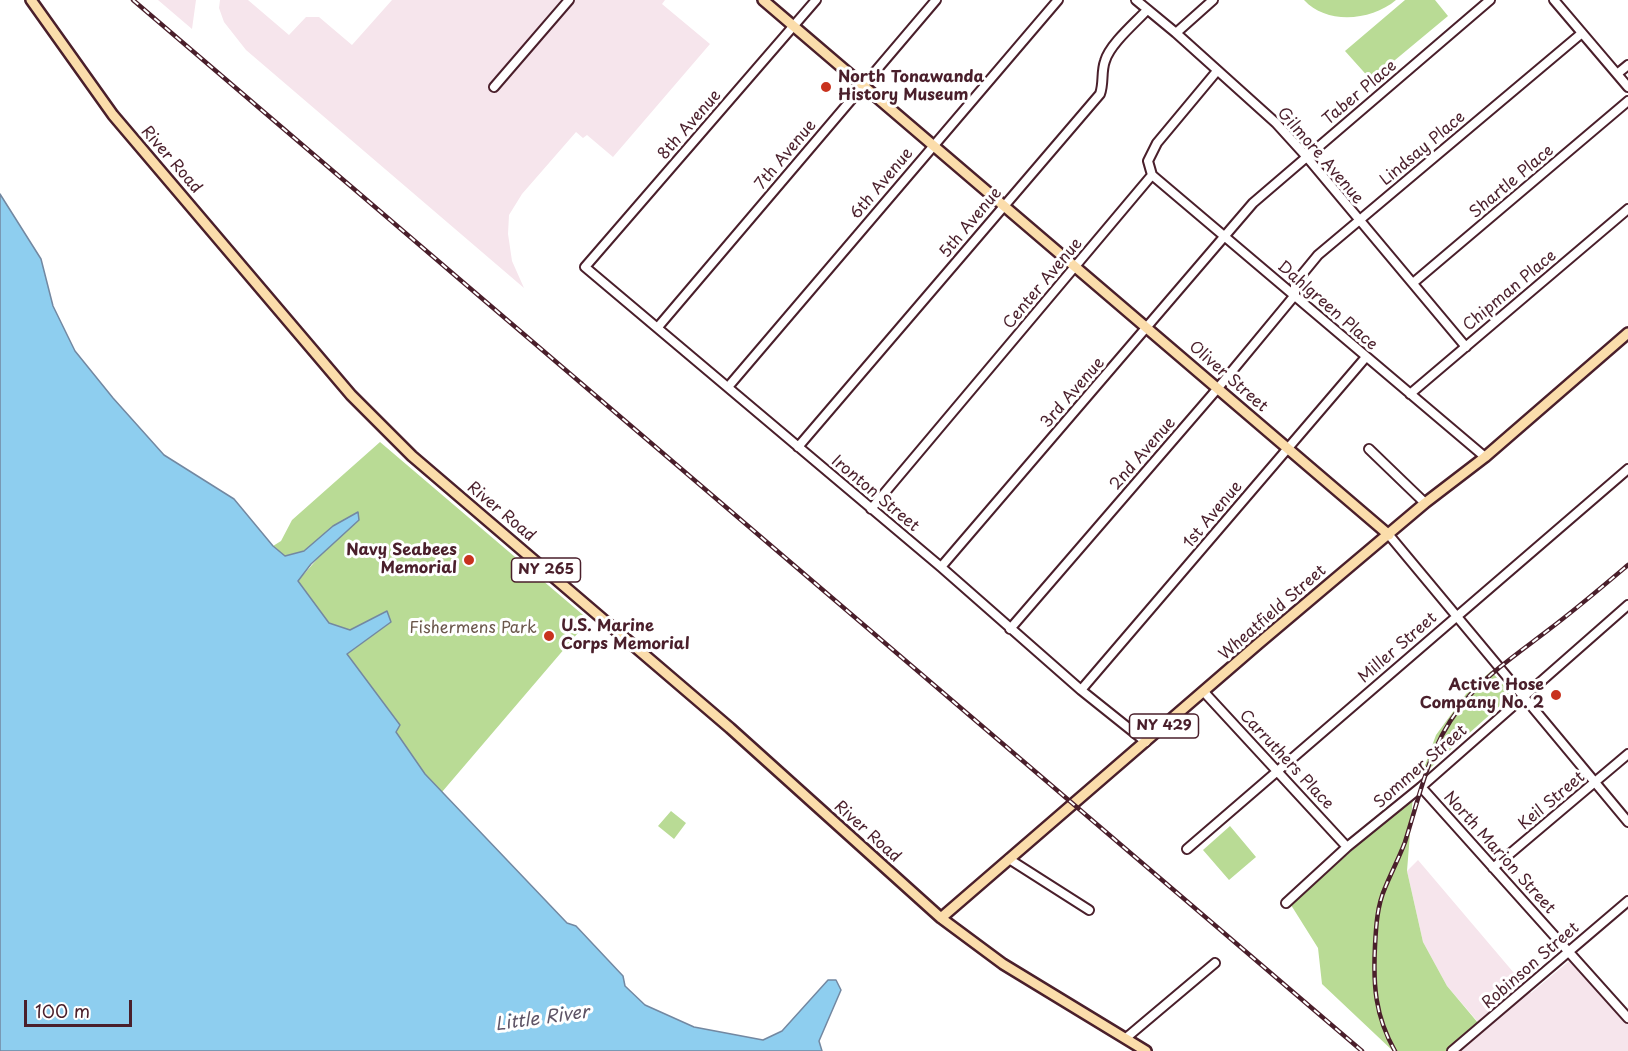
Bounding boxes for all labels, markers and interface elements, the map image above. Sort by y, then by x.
street label: Taber Place [1319,56,1401,130]
place label: North Tonawanda History Museum [838,68,984,106]
marker: North Tonawanda History Museum [819,80,833,94]
street label: 8th Avenue [654,86,726,164]
street label: Gilmore Avenue [1273,104,1367,208]
street label: Lindsay Place [1377,108,1469,190]
street label: 7th Avenue [751,116,821,194]
street label: River Road [136,122,206,198]
street label: Shartle Place [1466,141,1558,223]
street label: 6th Avenue [847,144,917,224]
street label: 5th Avenue [936,184,1006,262]
street label: Center Avenue [999,235,1087,333]
street label: Chipman Place [1460,246,1560,336]
street label: Dahlgreen Place [1273,257,1381,355]
street label: Oliver Street [1185,337,1271,417]
street label: 3rd Avenue [1037,354,1109,432]
street label: 2nd Avenue [1106,414,1180,494]
street label: Ironton Street [827,452,923,536]
street label: River Road [463,478,539,546]
street label: 1st Avenue [1179,478,1247,552]
place label: Navy Seabees Memorial [346,541,457,579]
marker: Navy Seabees Memorial [462,553,476,567]
road number: NY 265 [512,558,580,582]
street label: Wheatfield Street [1216,561,1330,665]
street label: Miller Street [1355,609,1441,687]
place label: U.S. Marine Corps Memorial [561,617,690,655]
park label: Fishermens Park [409,619,537,639]
marker: U.S. Marine Corps Memorial [542,629,556,643]
place label: Active Hose Company No. 2 [1420,676,1544,714]
marker: Active Hose Company No. 2 [1549,688,1563,702]
street label: Carruthers Place [1235,706,1337,814]
road number: NY 429 [1130,714,1198,738]
street label: Sommer Street [1371,721,1471,813]
street label: Keil Street [1515,768,1589,834]
street label: North Marion Street [1439,788,1559,918]
street label: River Road [830,797,904,867]
street label: Robinson Street [1479,919,1583,1013]
scale bar [27,988,135,1026]
text: 100 m [35,997,90,1024]
water label: Little River [494,1002,590,1036]

